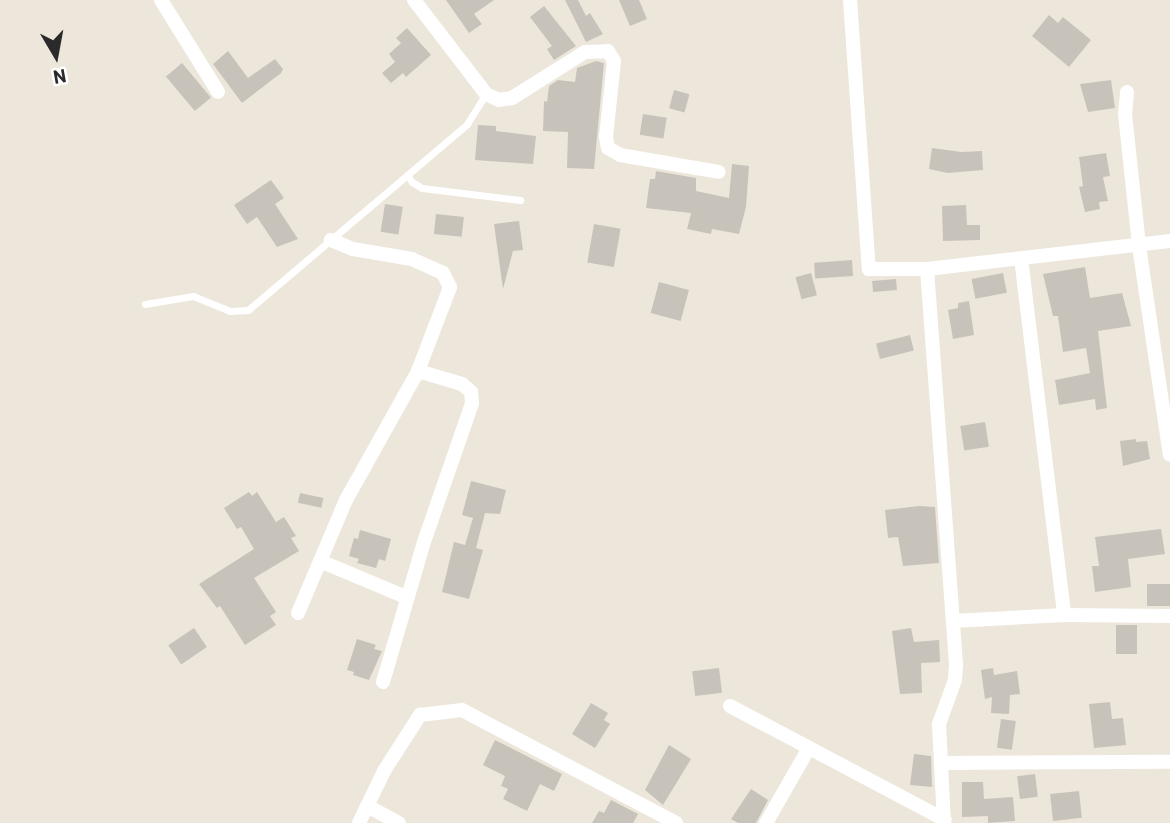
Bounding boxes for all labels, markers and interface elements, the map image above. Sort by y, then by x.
north arrow [21,21,91,91]
text: N [52,65,68,90]

